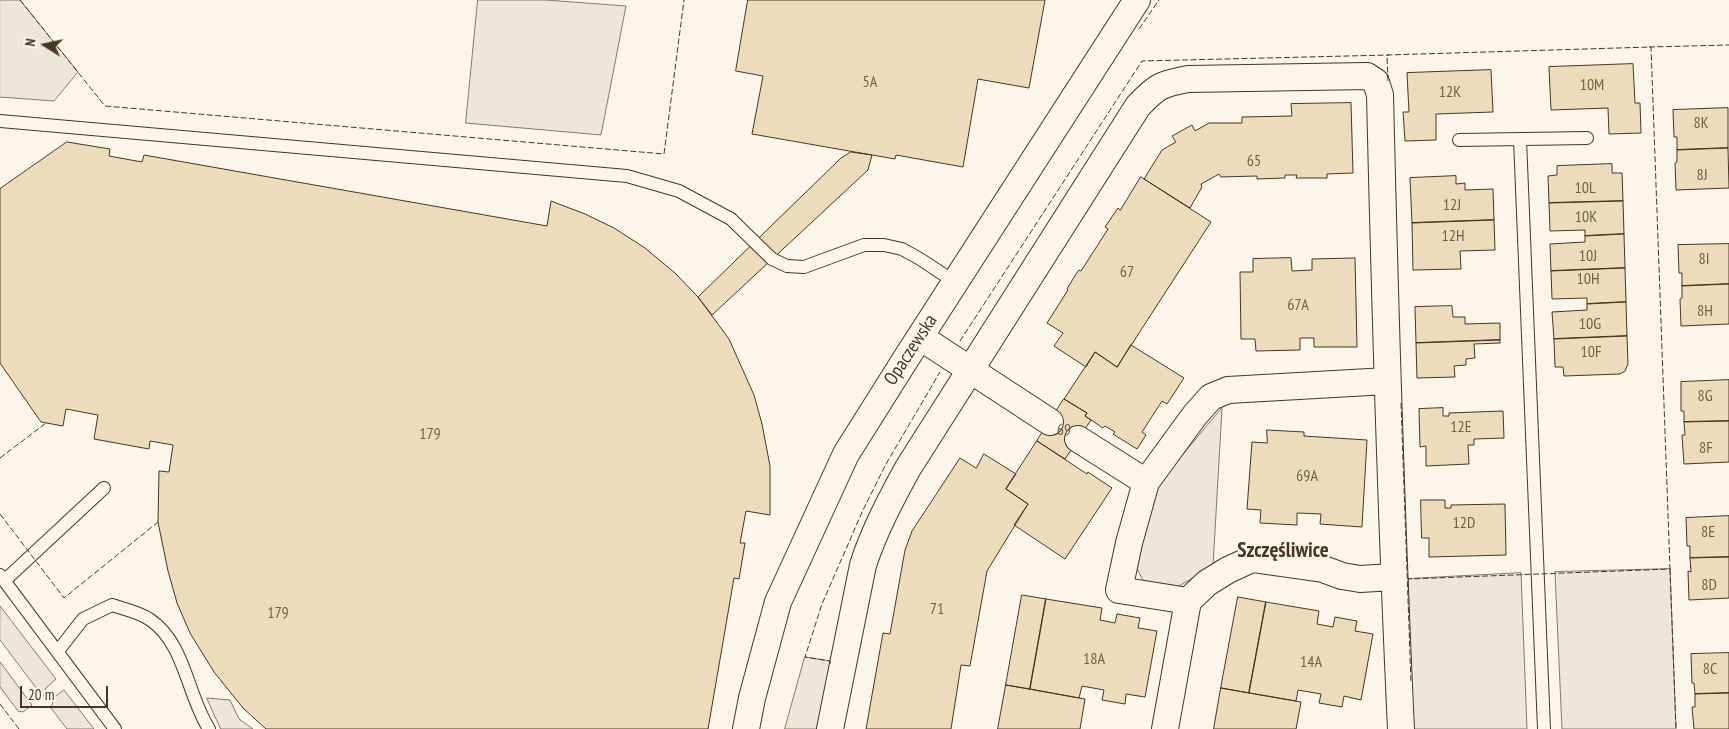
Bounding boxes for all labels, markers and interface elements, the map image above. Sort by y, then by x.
north arrow [20,20,70,70]
text: N [21,37,40,48]
house number: 5A [863,72,877,92]
house number: 10M [1580,75,1604,95]
house number: 12K [1439,82,1461,102]
house number: 8K [1693,113,1709,133]
house number: 65 [1247,151,1261,171]
house number: 8J [1696,165,1708,185]
house number: 10L [1574,178,1596,198]
house number: 12J [1443,195,1461,215]
house number: 10K [1575,207,1597,227]
house number: 12H [1442,226,1464,246]
house number: 10J [1579,246,1597,266]
house number: 8I [1699,249,1709,269]
house number: 67 [1120,262,1134,282]
house number: 10H [1577,269,1599,289]
house number: 67A [1287,295,1309,315]
house number: 8H [1697,301,1713,321]
street label: Opaczewska [880,310,942,390]
house number: 10G [1579,314,1601,334]
house number: 10F [1580,342,1602,362]
house number: 8G [1697,386,1713,406]
house number: 12E [1450,417,1472,437]
house number: 69 [1057,420,1071,440]
house number: 179 [419,424,441,444]
house number: 8F [1699,438,1713,458]
house number: 69A [1296,466,1318,486]
house number: 12D [1453,513,1475,533]
house number: 8E [1701,522,1715,542]
district label: Szczęśliwice [1237,538,1329,564]
house number: 8D [1701,575,1717,595]
house number: 71 [930,599,944,619]
house number: 179 [267,603,289,623]
house number: 18A [1083,649,1105,669]
house number: 14A [1300,652,1322,672]
house number: 8C [1703,659,1717,679]
scale bar [22,676,110,708]
text: 20 m [28,685,54,704]

